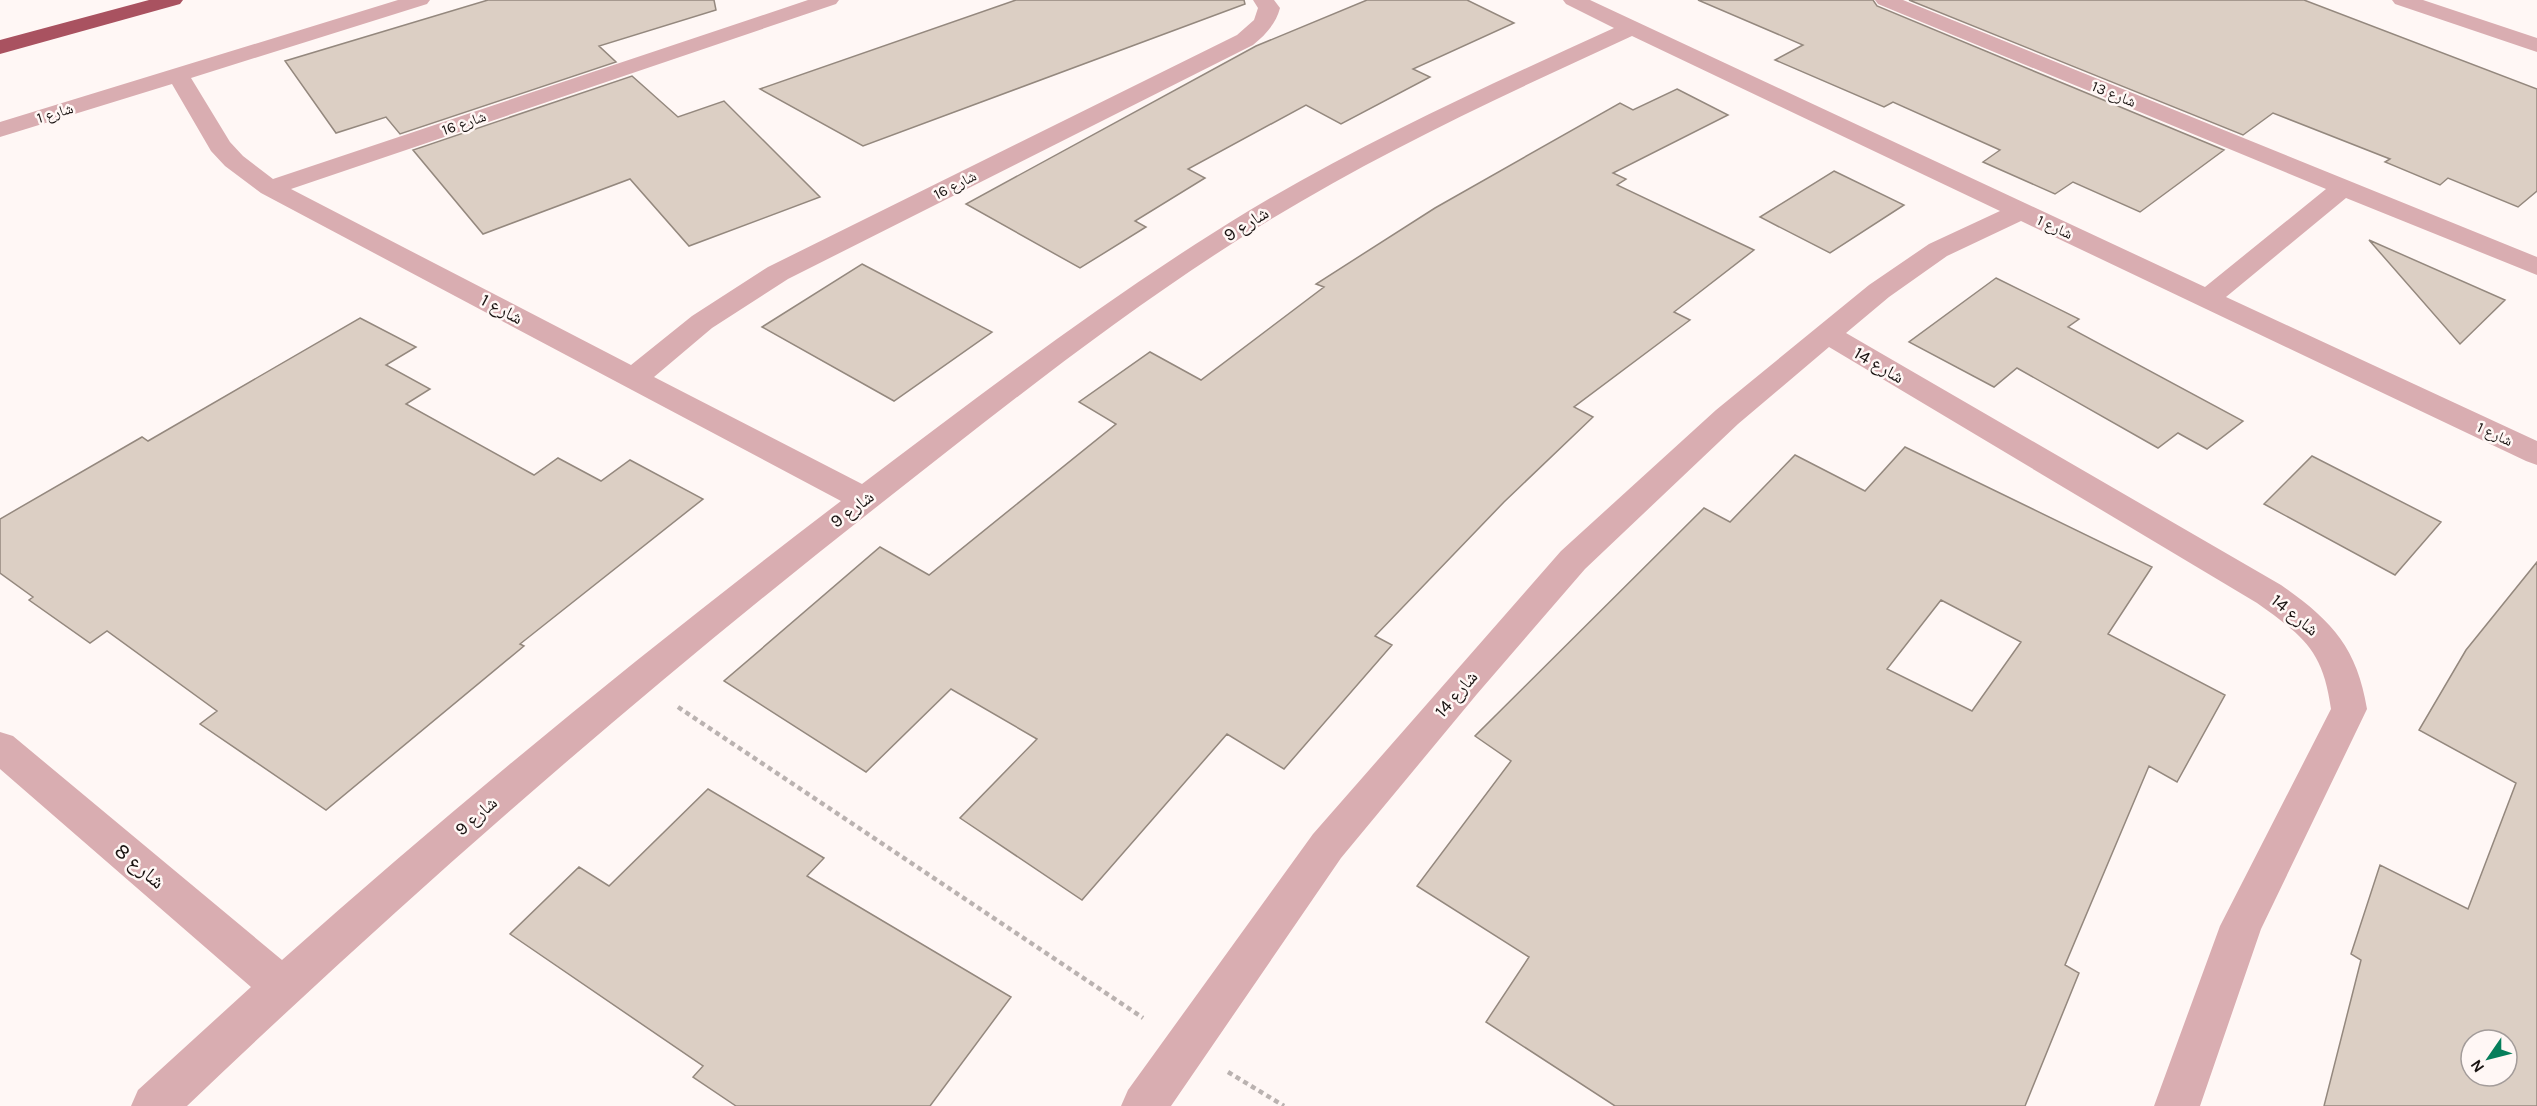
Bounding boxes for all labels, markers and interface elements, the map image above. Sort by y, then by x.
street label: شارع 13 [2089,77,2139,112]
street label: شارع 1 [35,99,76,128]
street label: شارع 16 [440,107,489,140]
street label: شارع 16 [931,167,980,204]
street label: شارع 9 [1219,202,1273,246]
street label: شارع 1 [2034,211,2076,244]
street label: شارع 1 [477,289,527,329]
street label: شارع 14 [1850,342,1908,388]
street label: شارع 1 [2474,418,2516,451]
street label: شارع 9 [826,485,878,533]
street label: شارع 14 [2267,589,2323,641]
street label: شارع 14 [1430,666,1482,722]
street label: شارع 9 [450,792,502,840]
street label: شارع 8 [109,838,170,895]
north arrow [2459,1028,2519,1088]
text: N [2466,1056,2488,1076]

